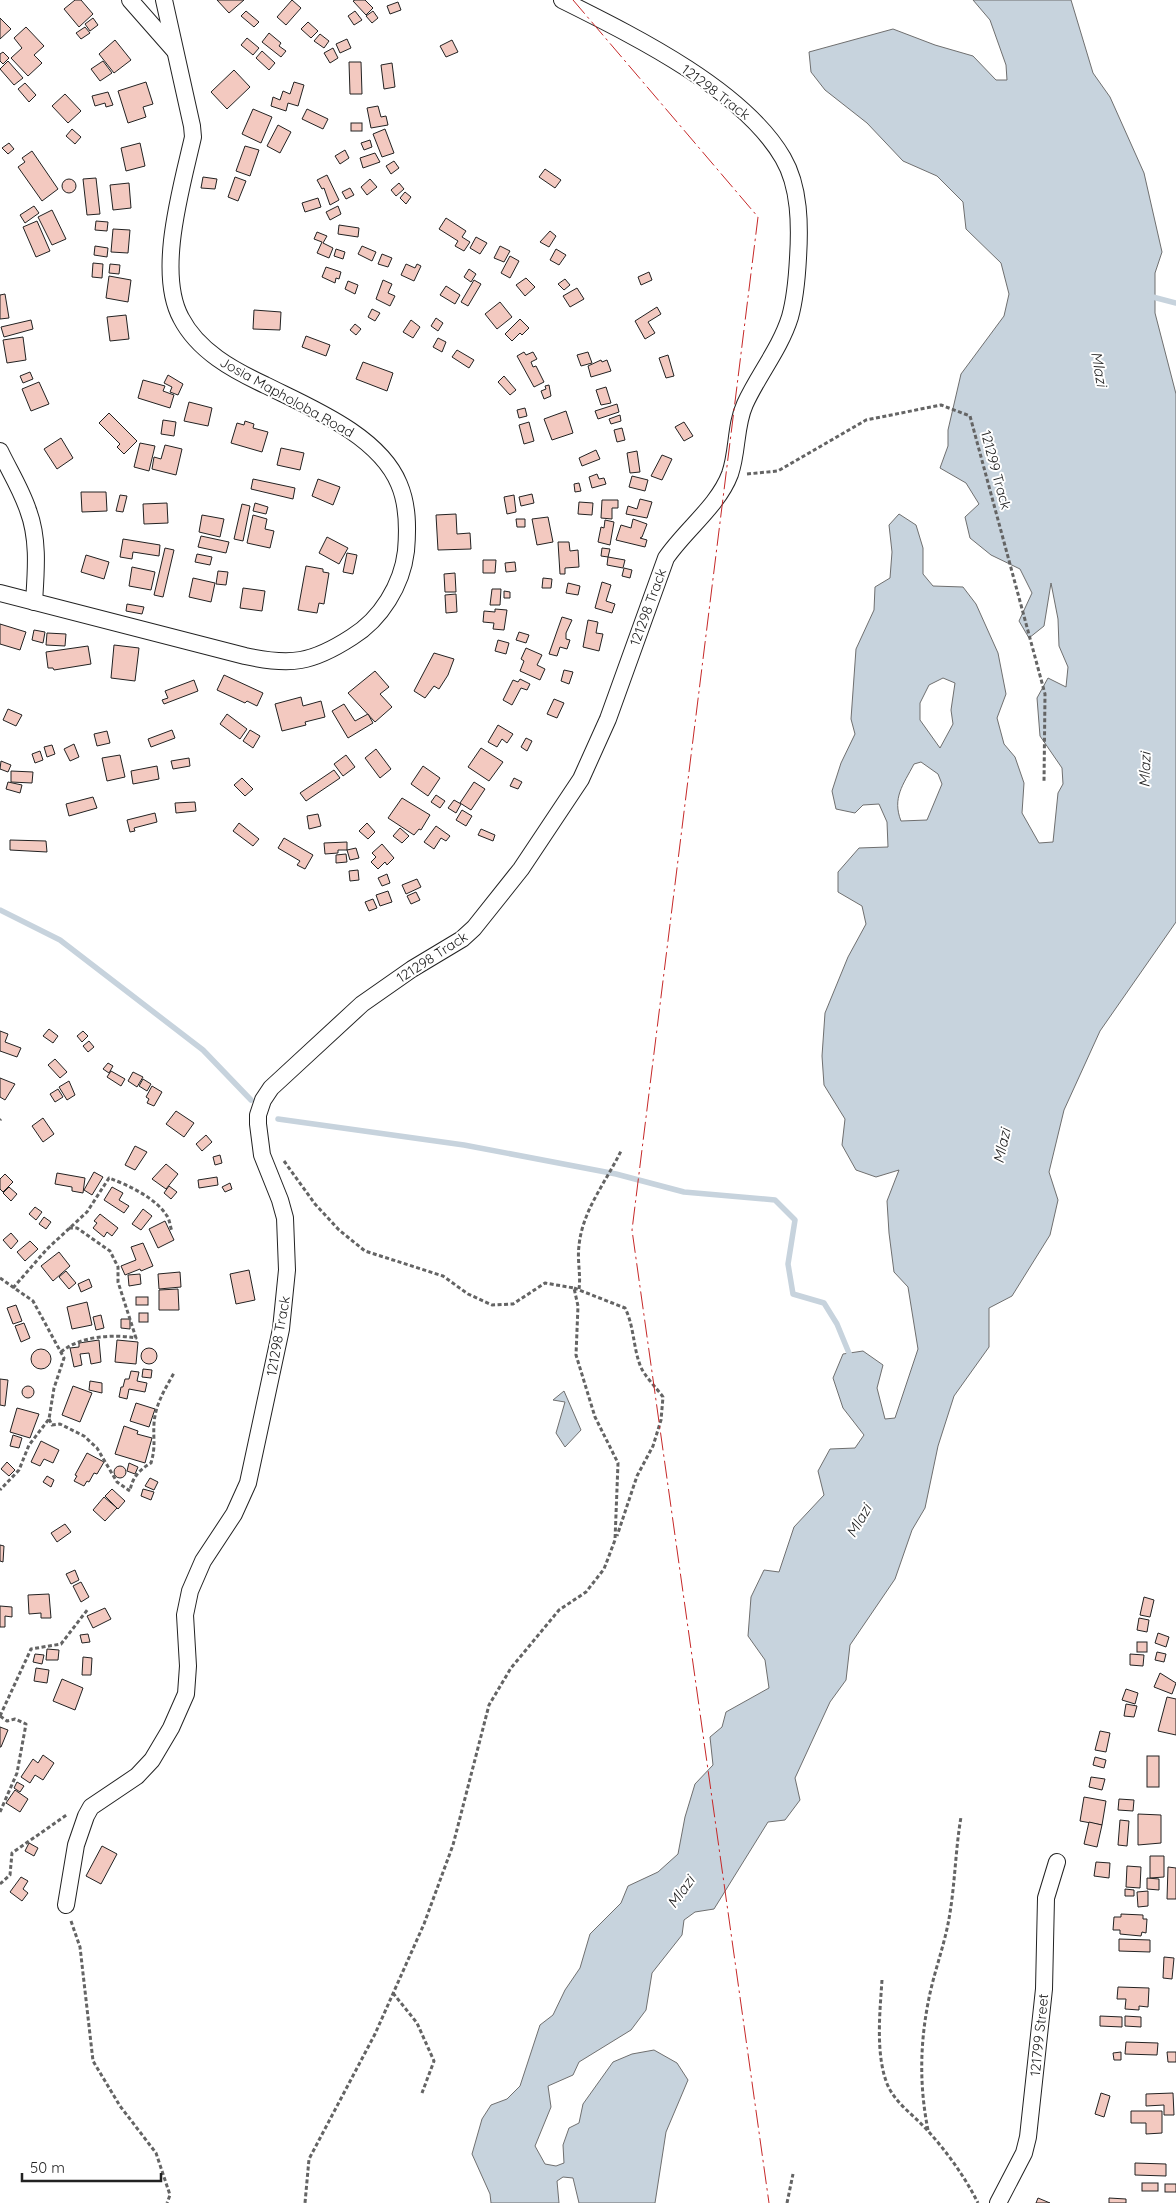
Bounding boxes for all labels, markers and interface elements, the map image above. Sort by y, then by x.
street label: 121298 Track [678,60,754,124]
water label: Mlazi [1087,350,1112,390]
street label: Josia Mapholoba Road [217,353,357,441]
street label: 121299 Track [977,428,1015,512]
street label: 121298 Track [626,566,670,648]
water label: Mlazi [1134,750,1155,788]
street label: 121298 Track [393,927,471,987]
water label: Mlazi [989,1125,1015,1165]
street label: 121298 Track [262,1294,294,1378]
water label: Mlazi [842,1499,877,1541]
water label: Mlazi [663,1870,700,1912]
street label: 121799 Street [1026,1993,1052,2077]
scale bar [22,2150,161,2182]
text: 50 m [30,2158,65,2177]

